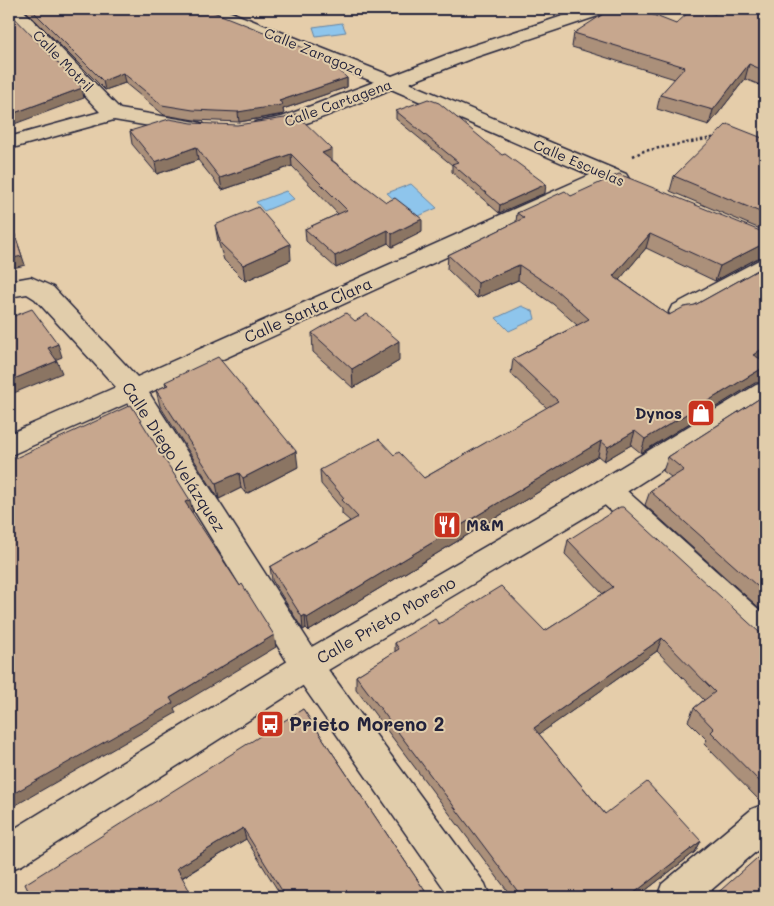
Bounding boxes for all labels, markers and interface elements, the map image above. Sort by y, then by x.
street label: Calle Zaragoza [262,23,367,80]
street label: Calle Motril [29,26,98,96]
street label: Calle Cartagena [282,74,394,131]
street label: Calle Escuelas [531,135,628,190]
street label: Calle Santa Clara [241,272,375,347]
street label: Calle Diego Velázquez [118,378,231,536]
shop icon: Dynos [686,398,716,428]
place label: Dynos [635,402,682,423]
restaurant icon: M&M [432,510,462,540]
place label: M&M [466,514,504,535]
street label: Calle Prieto Moreno [312,571,459,668]
bus stop icon: Prieto Moreno 2 [255,709,285,739]
place label: Prieto Moreno 2 [289,711,444,736]

